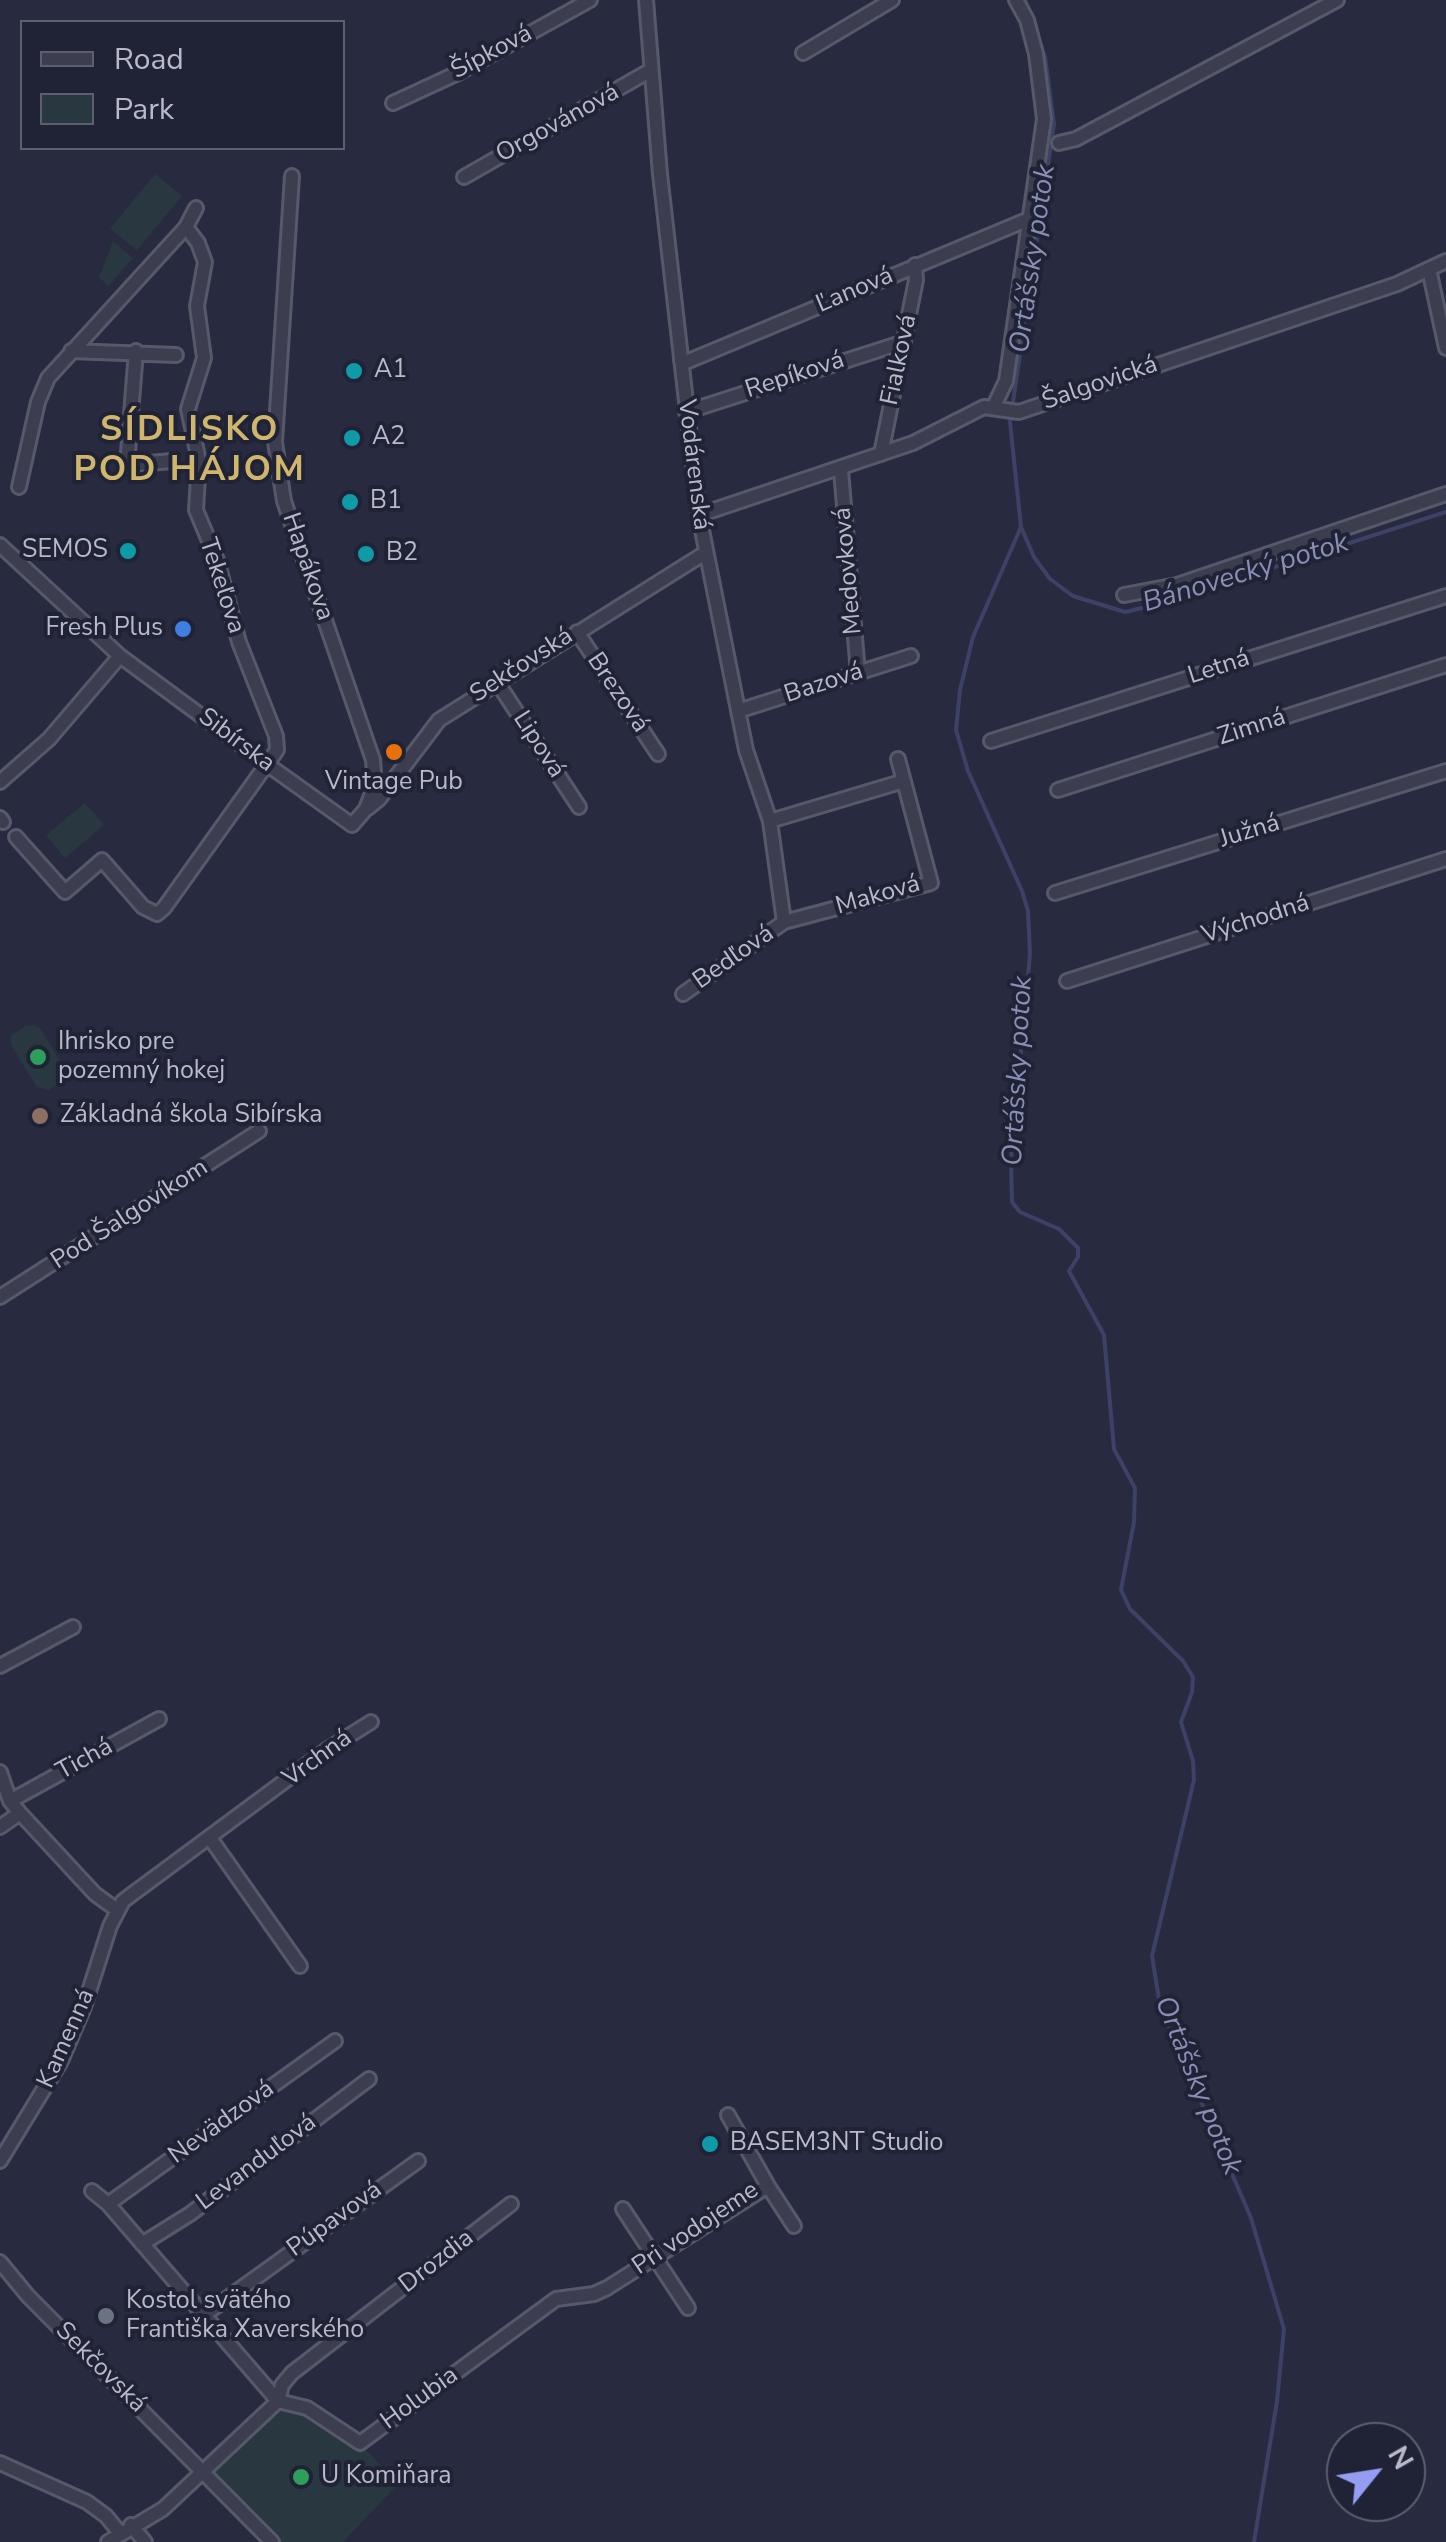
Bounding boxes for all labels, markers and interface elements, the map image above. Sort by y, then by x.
street label: Šípková [446,19,538,87]
legend [20,20,345,150]
text: Road [114,39,184,80]
street label: Orgovánová [491,78,625,170]
text: Park [114,89,174,130]
water label: Ortášsky potok [1004,163,1064,355]
street label: Ľanová [812,261,898,321]
street label: Fialková [876,312,924,408]
street label: Repíková [742,346,848,406]
street label: Šalgovická [1038,350,1162,418]
place label: A1 [374,356,407,386]
marker: A1 [343,360,365,382]
street label: Vodárenská [670,398,716,532]
district label: SÍDLISKO POD HÁJOM [74,411,306,493]
place label: A2 [372,423,405,453]
marker: A2 [341,427,363,449]
place label: B1 [370,487,402,517]
marker: B1 [339,491,361,513]
street label: Medovková [828,506,870,636]
street label: Hapákova [275,509,339,625]
water label: Bánovecký potok [1139,527,1353,621]
street label: Tekeľova [191,534,251,638]
place label: SEMOS [22,536,108,566]
place label: B2 [386,539,418,569]
marker: SEMOS [117,540,139,562]
marker: B2 [355,543,377,565]
place label: Fresh Plus [46,614,163,644]
marker: Fresh Plus [172,618,194,640]
street label: Sekčovská [465,622,579,710]
street label: Letná [1184,644,1254,692]
street label: Brezová [579,647,655,739]
street label: Bazová [781,657,867,711]
street label: Sibírska [192,703,280,779]
street label: Zimná [1214,703,1290,753]
street label: Lipová [505,706,571,784]
marker: Vintage Pub [383,741,405,763]
place label: Vintage Pub [325,768,463,798]
street label: Južná [1216,809,1284,855]
street label: Maková [832,870,924,922]
street label: Východná [1199,889,1313,951]
street label: Bedľová [688,919,780,997]
water label: Ortášsky potok [997,975,1041,1167]
place label: Ihrisko pre pozemný hokej [58,1028,225,1087]
marker: Ihrisko pre pozemný hokej [27,1046,49,1068]
place label: Základná škola Sibírska [60,1101,323,1131]
marker: Základná škola Sibírska [29,1105,51,1127]
street label: Pod Šalgovíkom [46,1153,214,1277]
street label: Vrchná [278,1724,358,1794]
street label: Tichá [52,1732,118,1788]
street label: Kamenná [32,1985,102,2093]
water label: Ortášsky potok [1146,1992,1248,2180]
street label: Nevädzová [163,2075,281,2171]
street label: Levanduľová [191,2108,323,2218]
place label: BASEM3NT Studio [730,2129,943,2159]
marker: BASEM3NT Studio [699,2133,721,2155]
street label: Púpavová [282,2176,388,2264]
street label: Pri vodojeme [627,2176,765,2282]
street label: Drozdia [394,2224,480,2300]
place label: Kostol svätého Františka Xaverského [126,2287,364,2346]
marker: Kostol svätého Františka Xaverského [95,2305,117,2327]
street label: Sekčovská [48,2316,152,2420]
street label: Holubia [376,2361,464,2437]
north arrow [1326,2422,1426,2522]
text: N [1379,2439,1422,2477]
place label: U Komiňara [321,2462,452,2492]
marker: U Komiňara [290,2466,312,2488]

